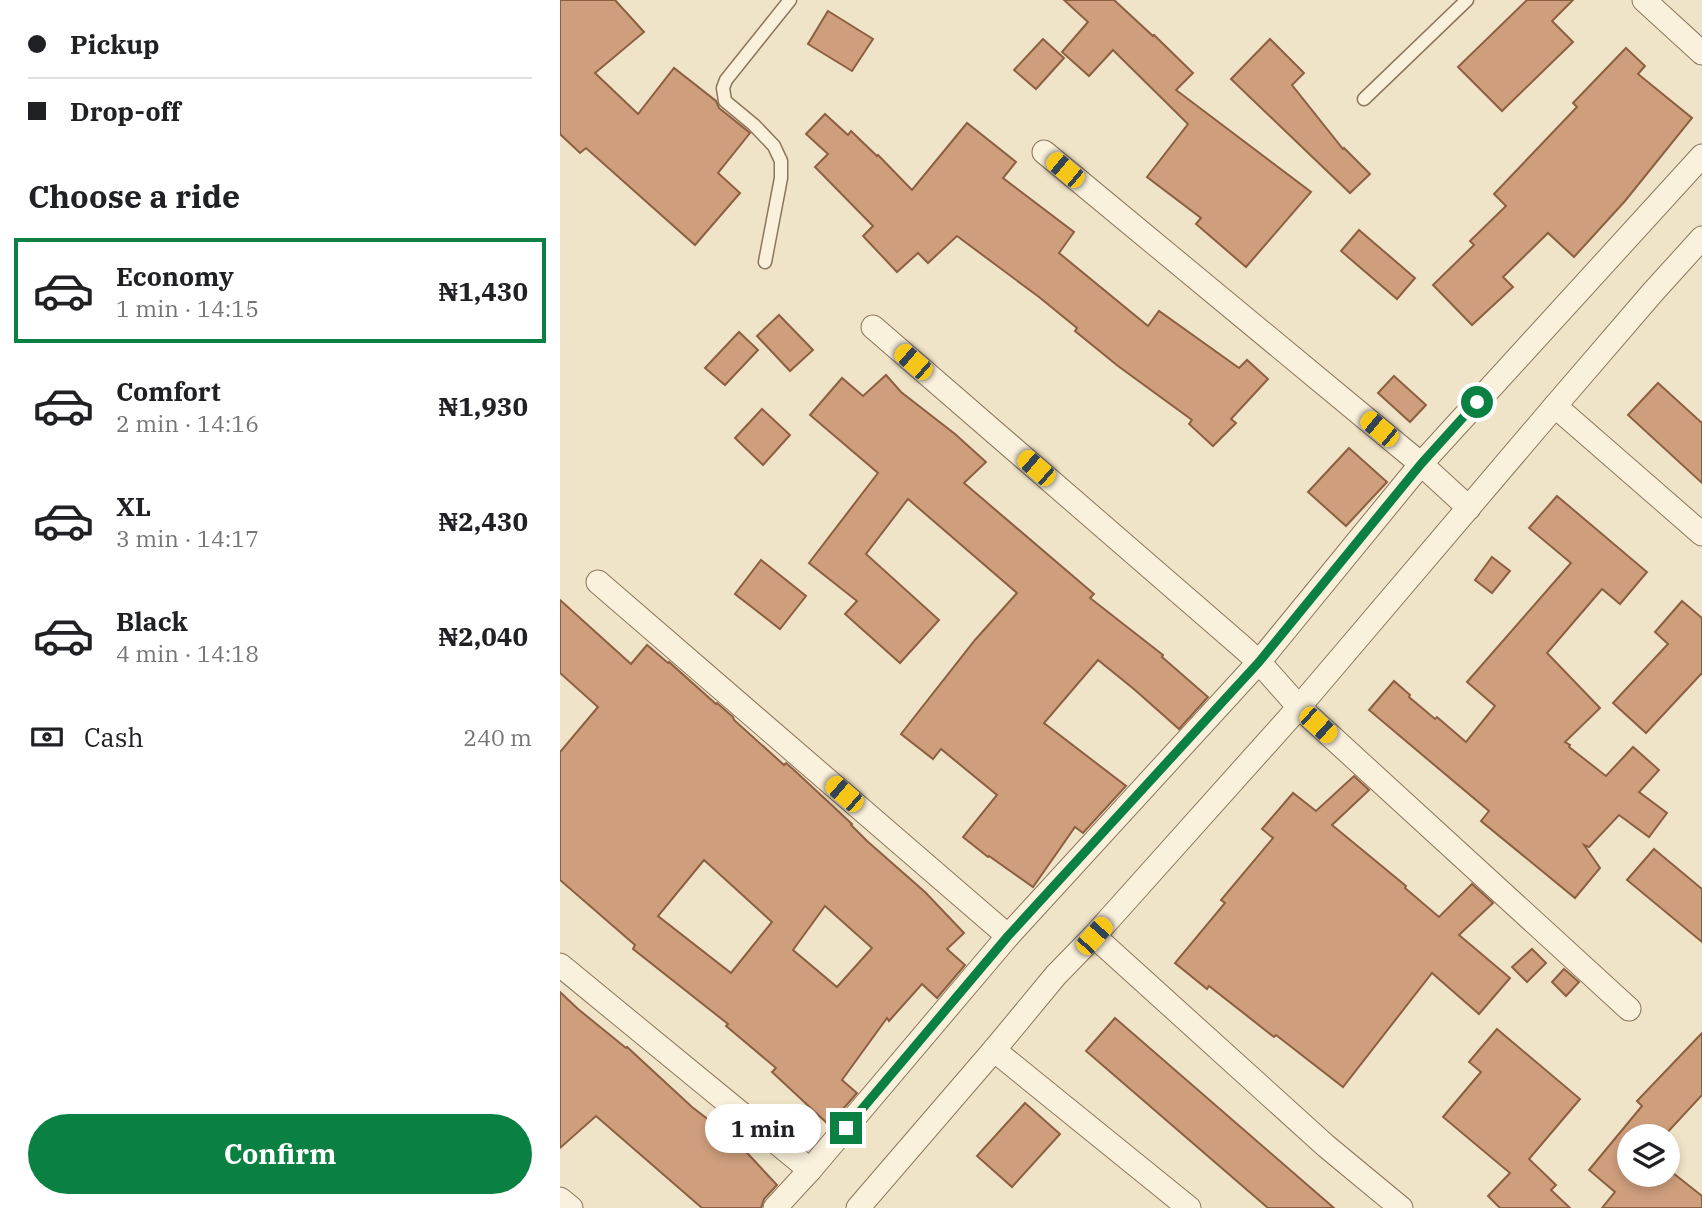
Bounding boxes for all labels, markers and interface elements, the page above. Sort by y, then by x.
text: Pickup [70,27,160,61]
text: Drop-off [70,94,181,128]
car [1043,148,1088,192]
text: Choose a ride [28,175,240,217]
icon: car [32,259,95,322]
text: Economy [116,259,234,293]
text: ₦1,430 [438,274,528,308]
text: 1 min · 14:15 [116,293,259,323]
car [891,340,936,384]
icon: car [32,374,95,437]
text: Comfort [116,374,221,408]
route start [1461,386,1493,418]
text: ₦1,930 [438,389,528,423]
car [1357,407,1402,451]
text: 2 min · 14:16 [116,408,259,438]
car [1014,446,1059,490]
icon: car [32,489,95,552]
text: XL [116,489,151,523]
text: ₦2,430 [438,504,528,538]
text: 3 min · 14:17 [116,523,259,553]
icon: car [32,604,95,667]
text: Black [116,604,188,638]
text: ₦2,040 [438,619,528,653]
text: 4 min · 14:18 [116,638,259,668]
car [1296,703,1341,747]
icon: cash [28,718,66,756]
text: Cash [84,720,144,754]
text: 240 m [463,722,532,752]
car [822,772,867,816]
car [1073,913,1116,959]
callout: 1 min [706,1104,822,1152]
route end [830,1112,862,1144]
text: 1 min [731,1113,795,1143]
button: Confirm [28,1114,532,1194]
map controls [1617,1124,1680,1187]
button: layers [1617,1124,1680,1187]

